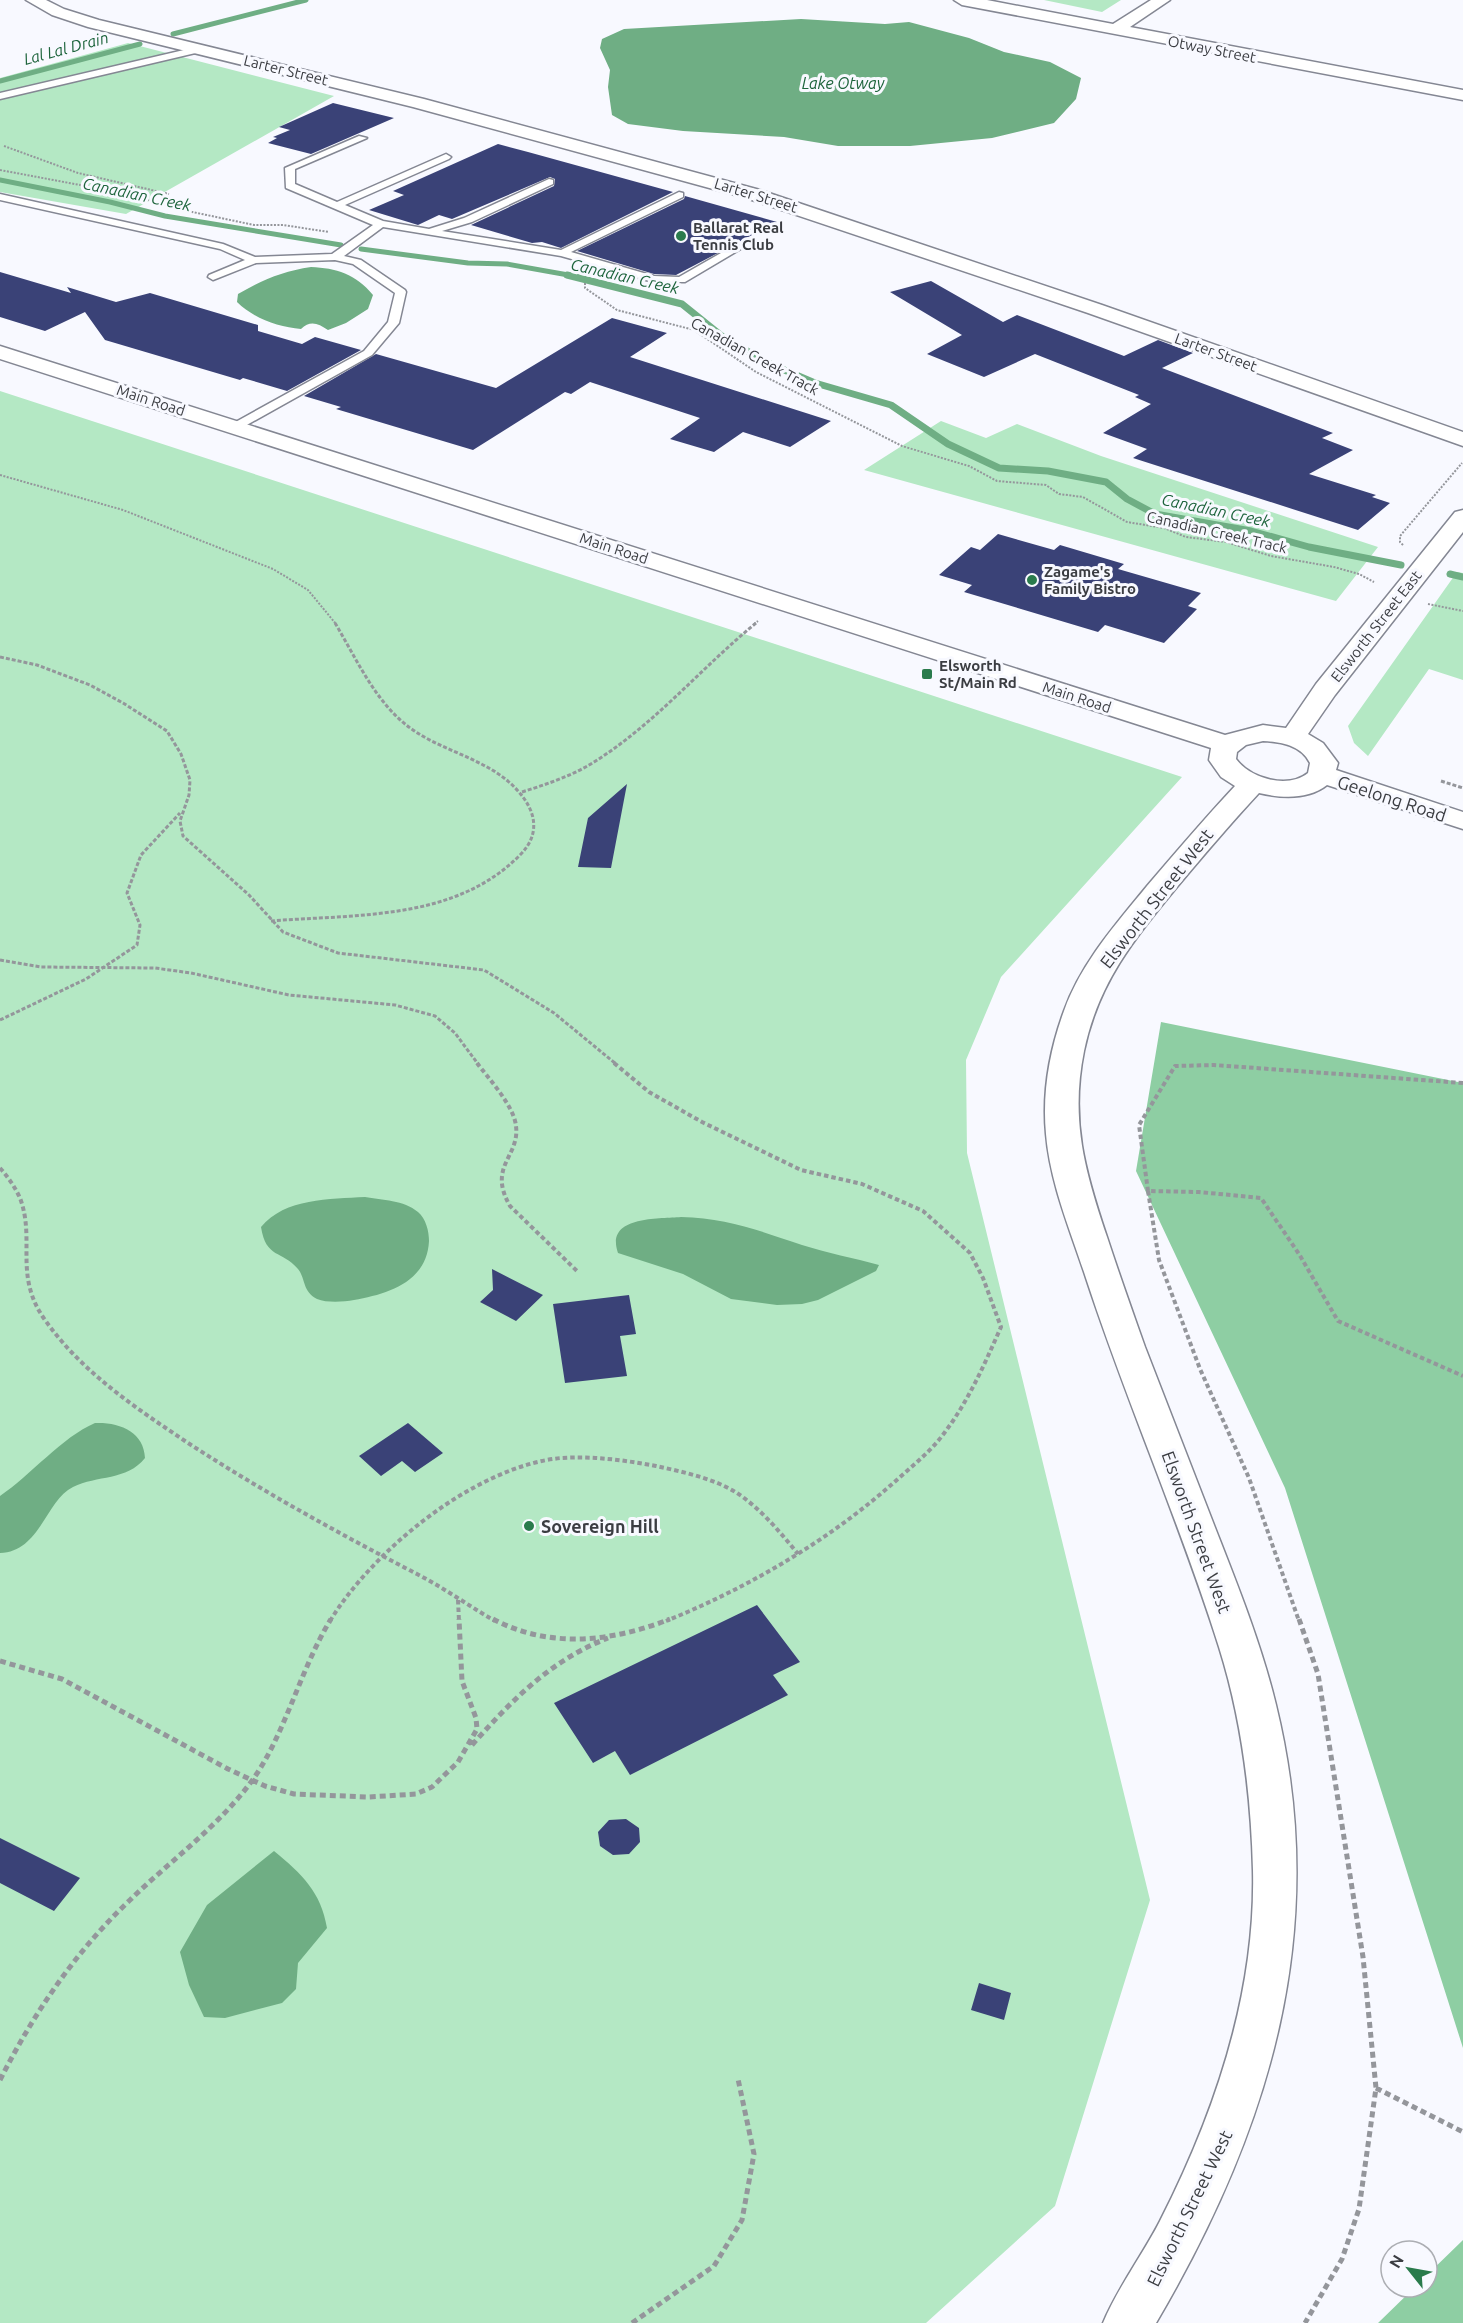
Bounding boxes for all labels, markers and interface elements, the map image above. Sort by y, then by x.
water label: Lal Lal Drain [22,28,110,68]
street label: Otway Street [1166,32,1258,66]
street label: Larter Street [242,51,330,89]
water label: Lake Otway [802,74,885,92]
water label: Canadian Creek [81,174,194,214]
street label: Larter Street [712,174,800,216]
place label: Ballarat Real Tennis Club [693,219,784,253]
marker: Ballarat Real Tennis Club [674,229,688,243]
water label: Canadian Creek [569,255,682,297]
street label: Canadian Creek Track [688,314,822,398]
street label: Larter Street [1173,329,1259,375]
street label: Main Road [115,381,187,419]
water label: Canadian Creek [1160,490,1273,530]
street label: Canadian Creek Track [1145,508,1289,557]
street label: Main Road [578,529,650,567]
place label: Zagame's Family Bistro [1044,563,1136,597]
street label: Elsworth Street East [1327,567,1425,685]
marker: Zagame's Family Bistro [1025,573,1039,587]
place label: Elsworth St/Main Rd [939,657,1017,691]
marker: Elsworth St/Main Rd [920,667,934,681]
street label: Main Road [1041,678,1113,716]
street label: Geelong Road [1335,771,1449,825]
street label: Elsworth Street West [1095,824,1217,972]
street label: Elsworth Street West [1158,1448,1236,1616]
place label: Sovereign Hill [541,1516,659,1536]
marker: Sovereign Hill [522,1519,536,1533]
street label: Elsworth Street West [1143,2127,1235,2289]
north arrow [1379,2239,1439,2299]
text: N [1385,2252,1407,2271]

